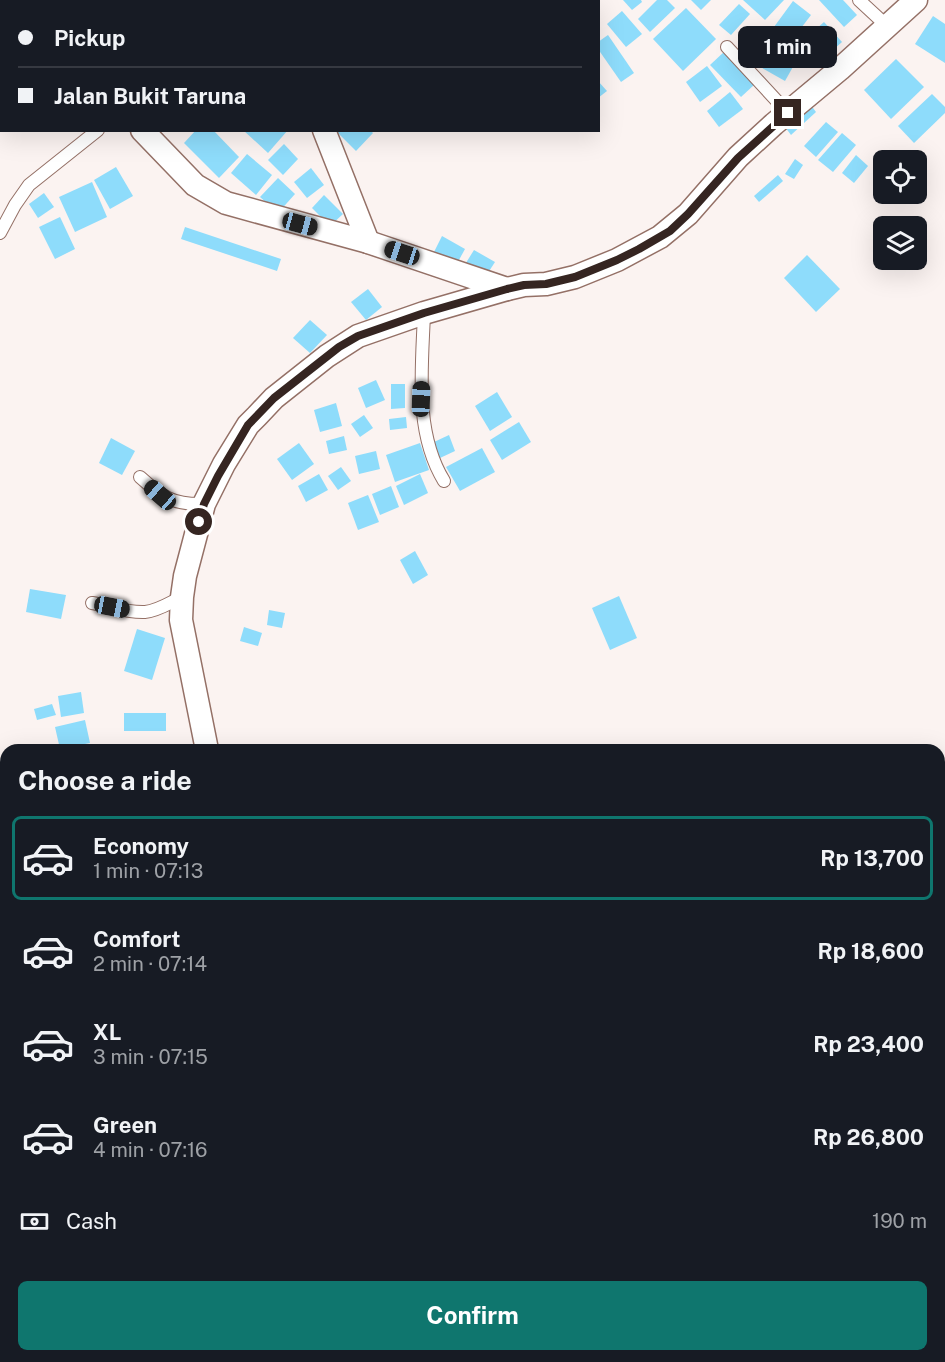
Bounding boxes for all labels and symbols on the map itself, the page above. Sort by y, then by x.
callout: 1 min [738,26,838,68]
route end [774,99,801,126]
car [280,211,320,237]
car [382,239,422,267]
car [411,381,431,417]
car [141,476,179,514]
route start [185,508,212,535]
car [93,595,131,619]

